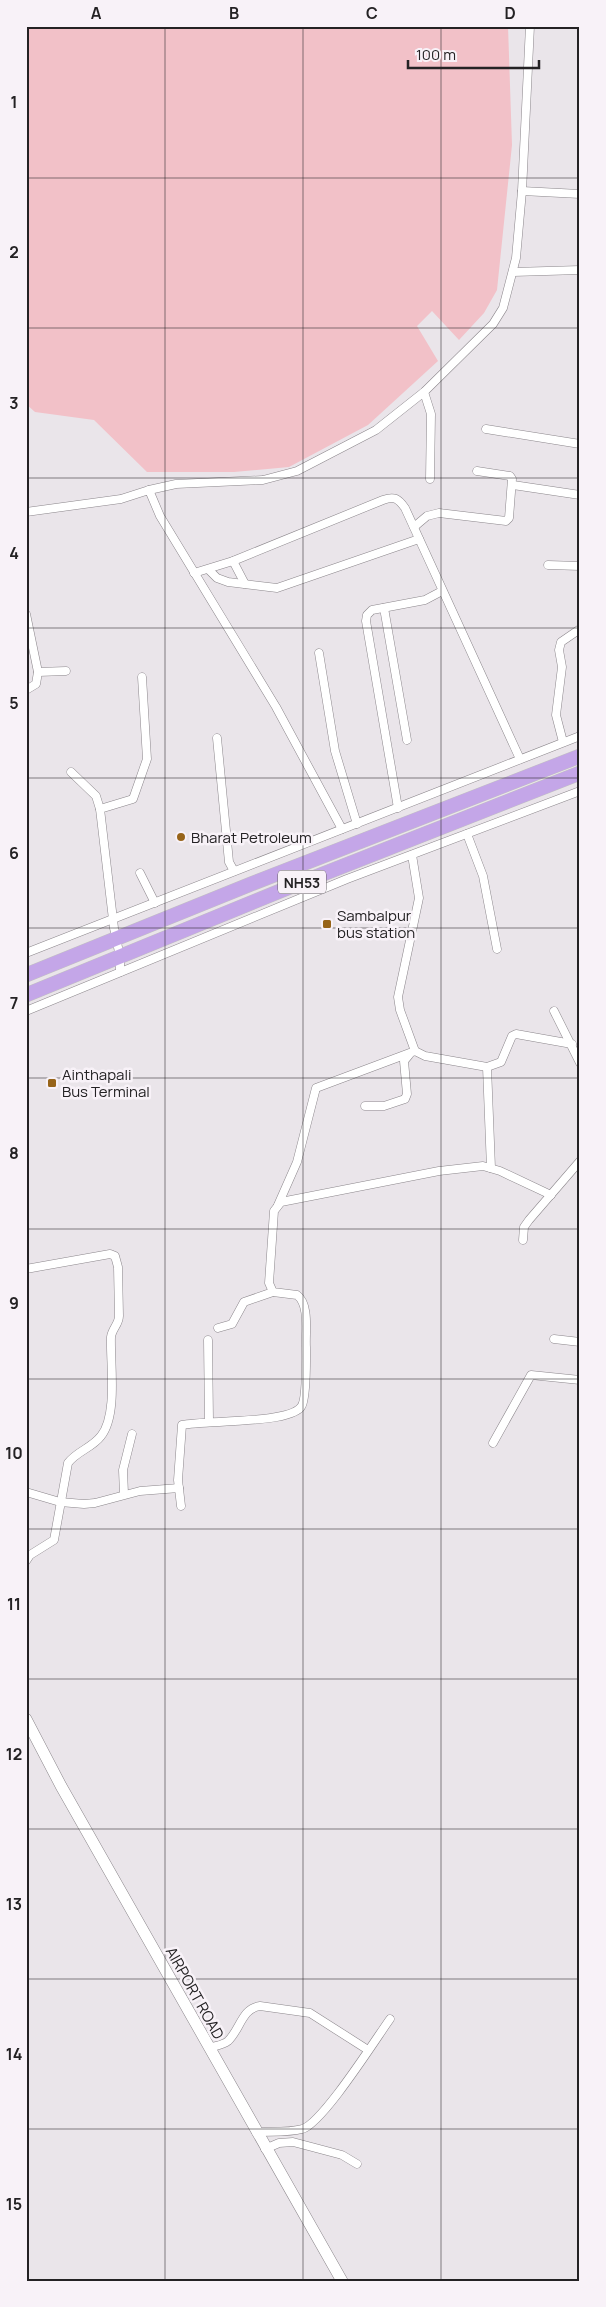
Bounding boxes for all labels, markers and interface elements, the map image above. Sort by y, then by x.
text: A [91,2,102,24]
text: B [229,2,239,24]
text: C [366,2,378,24]
text: D [504,2,516,24]
scale bar [408,38,540,70]
text: 100 m [416,44,456,65]
text: 1 [10,91,18,113]
text: 2 [9,241,19,263]
text: 3 [9,392,19,414]
text: 4 [9,542,19,564]
text: 5 [9,692,19,714]
place label: Bharat Petroleum [191,827,312,848]
marker: Bharat Petroleum [175,831,187,843]
text: 6 [9,842,19,864]
road number: NH53 [278,870,326,894]
place label: Sambalpur bus station [337,905,415,943]
marker: Sambalpur bus station [321,918,333,930]
text: 7 [10,992,18,1014]
place label: Ainthapali Bus Terminal [62,1064,150,1102]
marker: Ainthapali Bus Terminal [46,1077,58,1089]
text: 8 [9,1142,19,1164]
text: 9 [9,1292,19,1314]
text: 10 [5,1442,23,1464]
text: 11 [7,1593,21,1615]
text: 12 [6,1743,22,1765]
text: 13 [6,1893,22,1915]
street label: AIRPORT ROAD [161,1943,229,2043]
text: 14 [6,2043,22,2065]
text: 15 [6,2193,22,2215]

